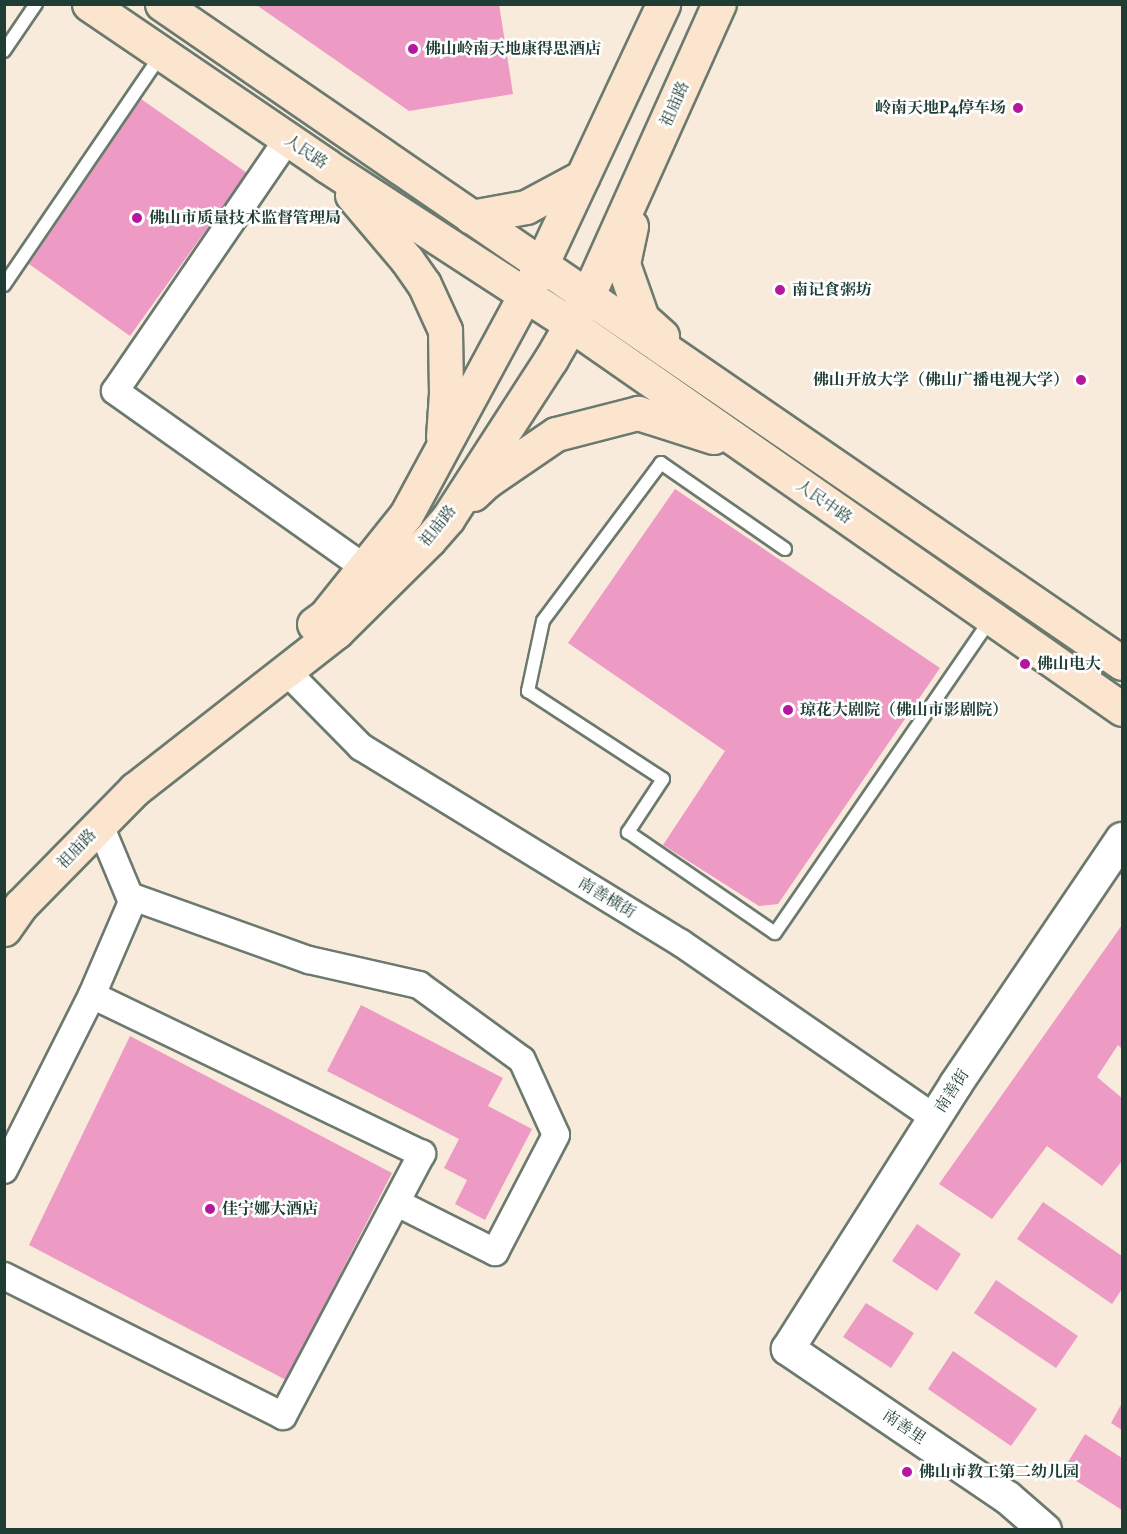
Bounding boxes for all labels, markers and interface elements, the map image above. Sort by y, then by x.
place label: 佛山岭南天地康得思酒店 [425,39,601,59]
marker: 佛山岭南天地康得思酒店 [406,42,420,56]
street label: 祖庙路 [656,78,694,130]
place label: 岭南天地P4停车场 [875,98,1006,118]
marker: 岭南天地P4停车场 [1011,101,1025,115]
street label: 人民路 [281,131,331,173]
place label: 佛山市质量技术监督管理局 [149,208,341,228]
marker: 佛山市质量技术监督管理局 [130,211,144,225]
place label: 南记食粥坊 [792,280,872,300]
marker: 南记食粥坊 [773,283,787,297]
place label: 佛山开放大学（佛山广播电视大学） [813,370,1069,390]
marker: 佛山开放大学（佛山广播电视大学） [1074,373,1088,387]
street label: 人民中路 [792,476,856,528]
street label: 祖庙路 [415,501,461,551]
place label: 佛山电大 [1037,654,1101,674]
marker: 佛山电大 [1018,657,1032,671]
place label: 琼花大剧院（佛山市影剧院） [800,700,1008,720]
marker: 琼花大剧院（佛山市影剧院） [781,703,795,717]
street label: 祖庙路 [53,825,101,873]
street label: 南善横街 [575,873,639,923]
street label: 南善街 [931,1066,973,1116]
place label: 佳宁娜大酒店 [222,1199,318,1219]
marker: 佳宁娜大酒店 [203,1202,217,1216]
street label: 南善里 [879,1406,929,1448]
place label: 佛山市教工第二幼儿园 [919,1462,1079,1482]
marker: 佛山市教工第二幼儿园 [900,1465,914,1479]

